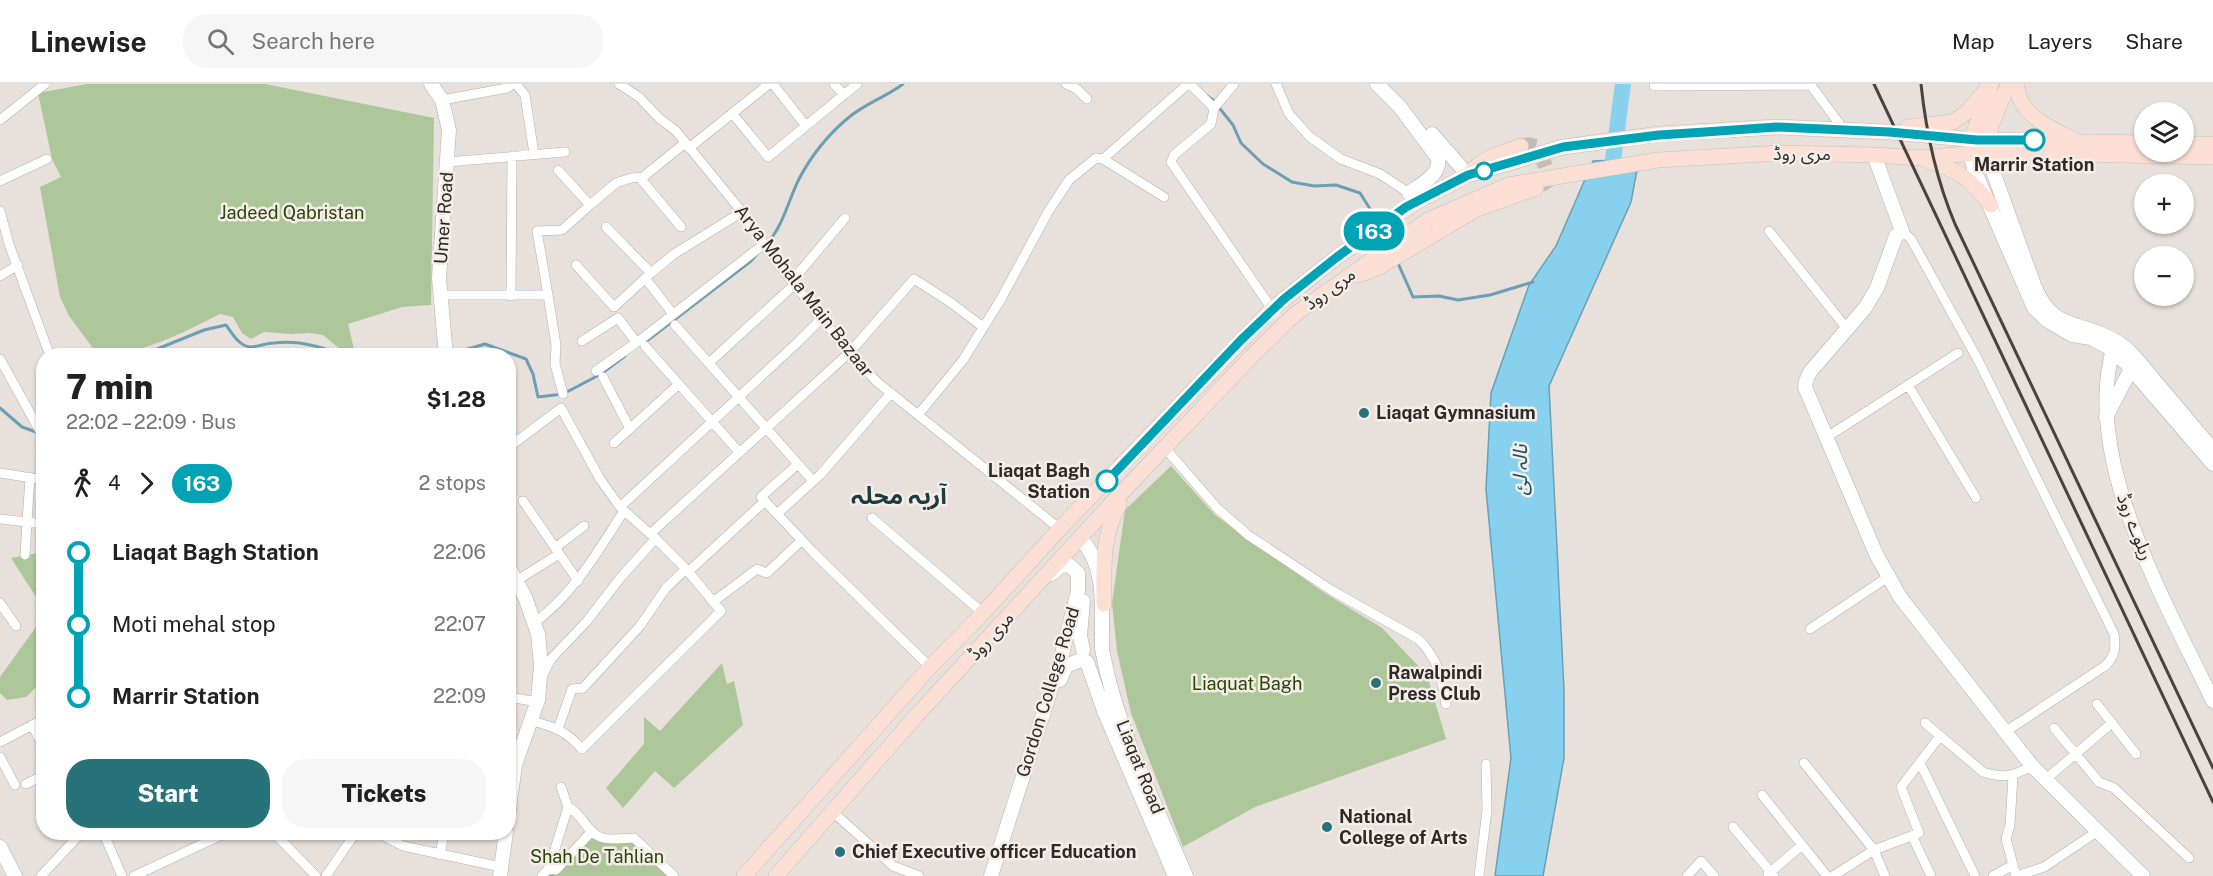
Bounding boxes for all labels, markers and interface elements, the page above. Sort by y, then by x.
search box [183,14,603,68]
text: Linewise [30,25,147,58]
icon: search [204,25,237,58]
text: Search here [252,28,375,54]
text: Map [1952,29,1995,54]
text: Layers [2028,29,2092,54]
text: Share [2125,29,2183,54]
map controls [2134,102,2194,306]
button: layers [2134,102,2194,162]
marker: Marrir Station [2023,129,2045,151]
street label: مری روڈ [1773,143,1831,165]
place label: Marrir Station [1974,154,2094,175]
unlabelled marker [1475,162,1493,180]
street label: Umer Road [430,171,457,265]
button: + [2134,174,2194,234]
street label: Arya Mohala Main Bazaar [731,200,878,381]
park label: Jadeed Qabristan [220,202,364,223]
line badge: 163 [1340,212,1408,250]
text: 163 [1356,219,1392,244]
button: − [2134,246,2194,306]
street label: مری روڈ [1300,263,1360,315]
text: 7 min [66,368,153,406]
text: $1.28 [427,386,486,412]
place label: Liaqat Gymnasium [1376,402,1536,423]
marker: Liaqat Gymnasium [1357,406,1371,420]
text: 22:02 – 22:09 · Bus [66,410,236,434]
water label: نالہ لئ [1508,443,1532,495]
place label: Liaqat Bagh Station [988,460,1090,502]
icon: walk [66,467,99,500]
icon: forward [130,467,163,500]
marker: Liaqat Bagh Station [1096,470,1118,492]
text: 4 [108,471,121,495]
text: 163 [184,471,220,496]
text: 2 stops [419,471,486,495]
district label: آریہ محلہ [851,481,948,510]
street label: ریلوے روڈ [2112,490,2158,564]
text: Liaqat Bagh Station [112,539,319,565]
text: 22:06 [433,540,486,564]
street label: Gordon College Road [1012,604,1083,779]
street label: مری روڈ [963,607,1019,665]
text: Moti mehal stop [112,611,276,637]
text: 22:07 [434,612,486,636]
place label: Rawalpindi Press Club [1388,662,1482,704]
park label: Liaquat Bagh [1192,673,1302,694]
marker: Rawalpindi Press Club [1369,676,1383,690]
text: Marrir Station [112,683,260,709]
text: 22:09 [433,684,486,708]
street label: Liaqat Road [1112,717,1169,817]
button: Start [66,759,270,828]
button: Tickets [282,759,486,828]
place label: National College of Arts [1339,806,1468,848]
marker: National College of Arts [1320,820,1334,834]
place label: Chief Executive officer Education [852,841,1136,862]
marker: Chief Executive officer Education [833,845,847,859]
park label: Shah De Tahlian [530,846,664,867]

